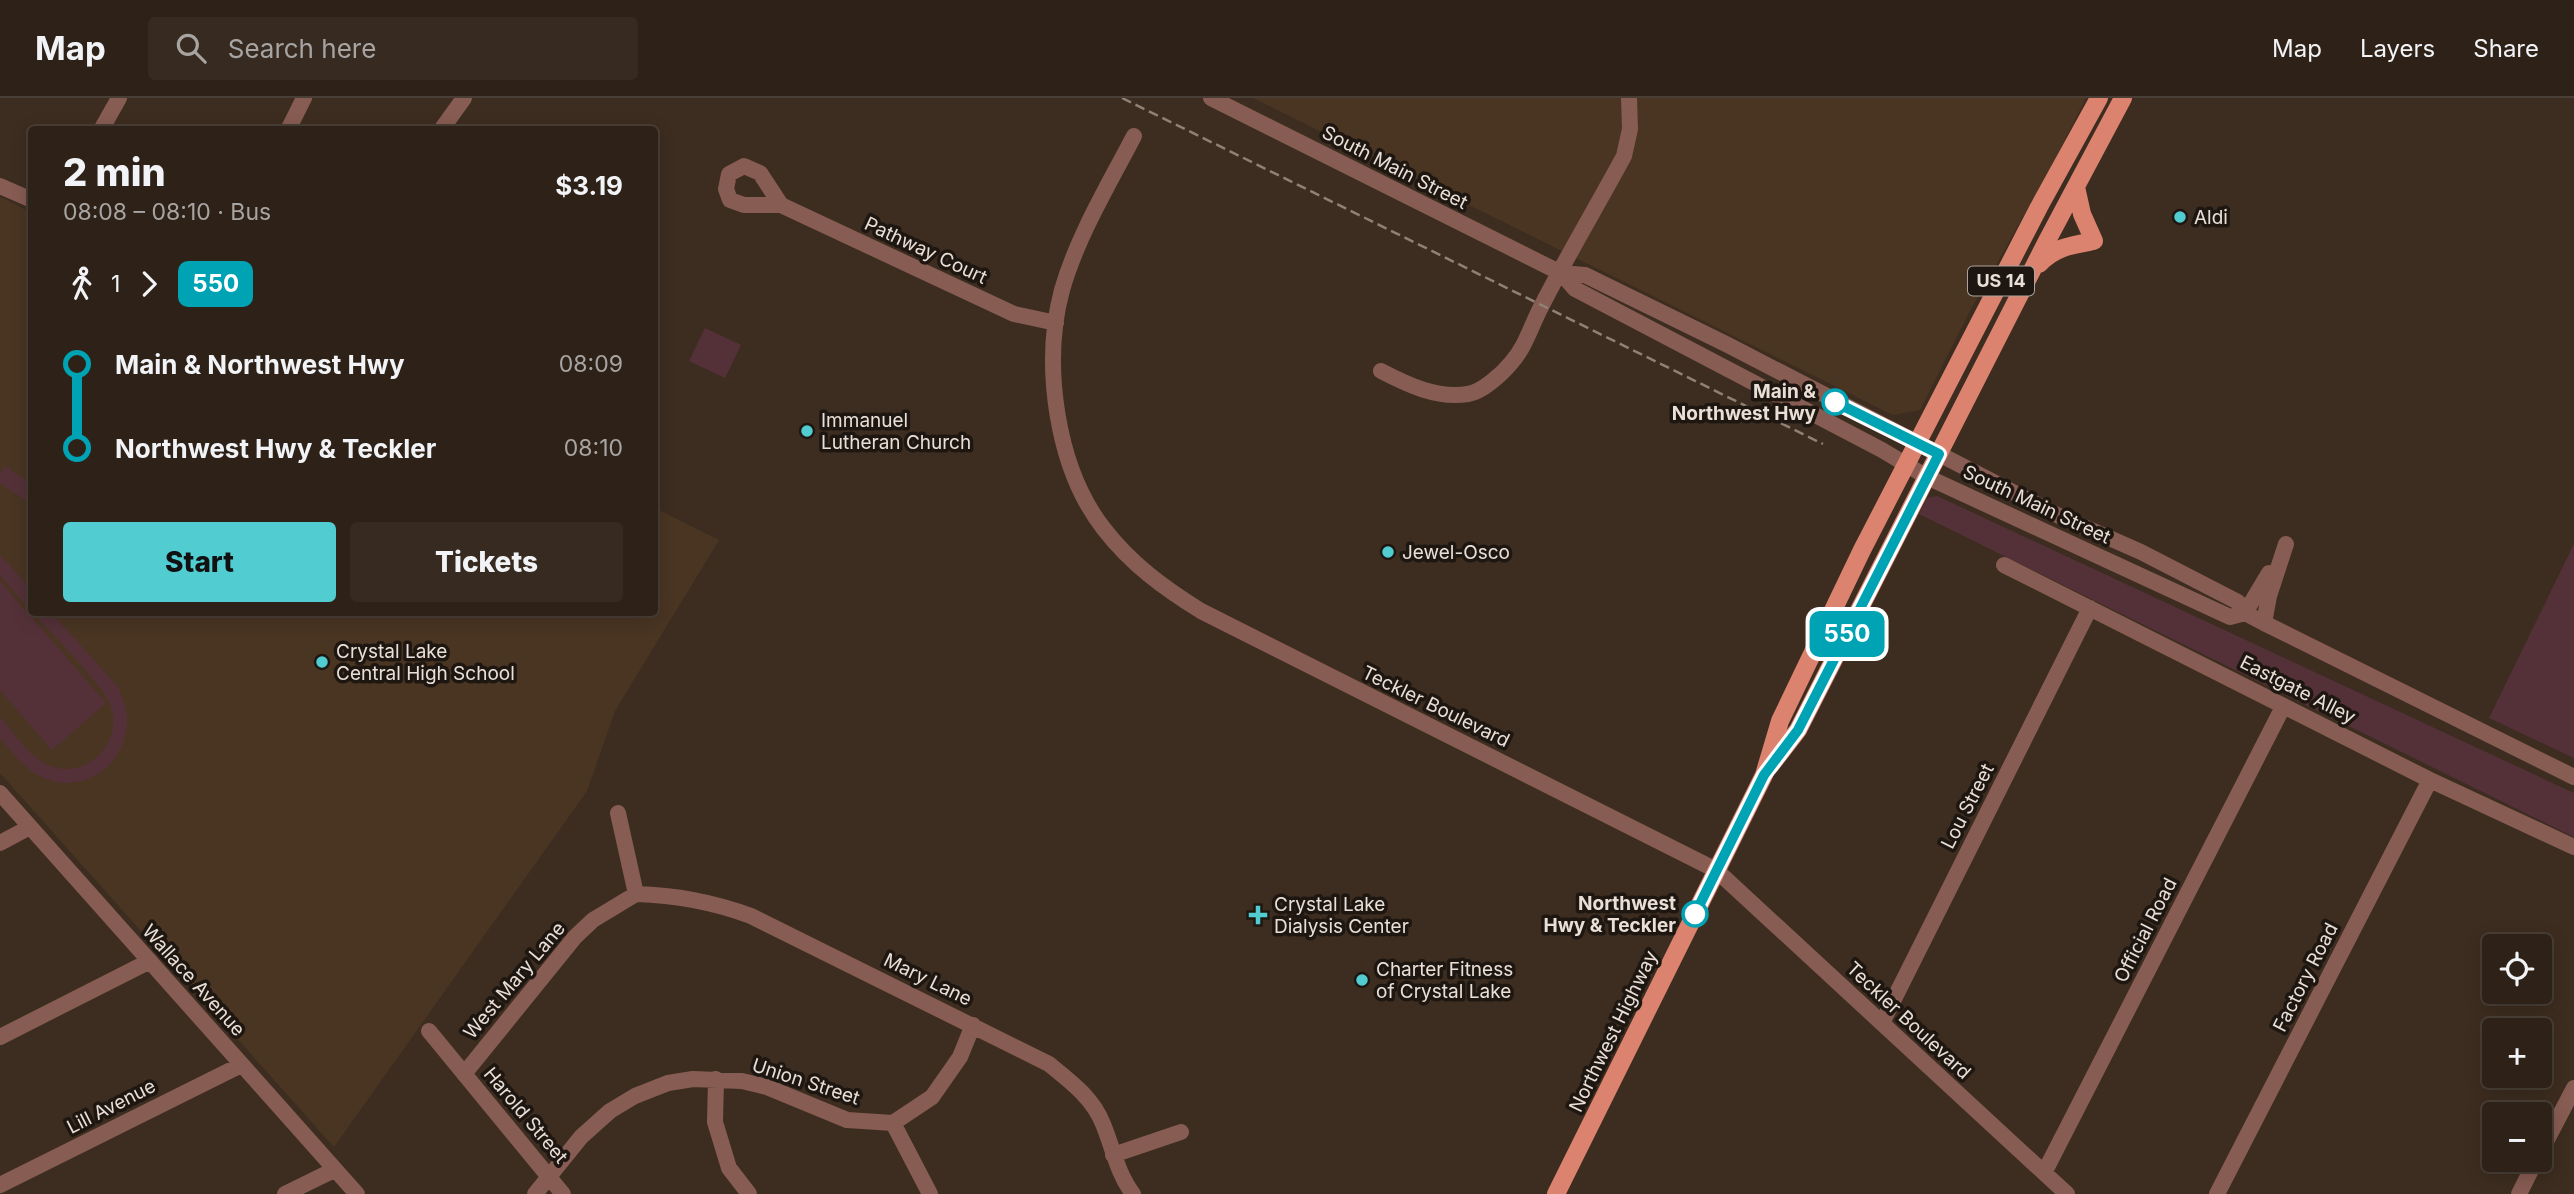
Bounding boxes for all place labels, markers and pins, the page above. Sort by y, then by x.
place label: Aldi [2194,206,2228,229]
marker: Aldi [2172,209,2188,225]
place label: Main & Northwest Hwy [1672,380,1817,425]
marker: Main & Northwest Hwy [1822,389,1848,415]
place label: Immanuel Lutheran Church [821,409,971,454]
marker: Immanuel Lutheran Church [799,423,815,439]
place label: Jewel-Osco [1402,541,1510,564]
marker: Jewel-Osco [1380,544,1396,560]
place label: Crystal Lake Central High School [336,640,515,685]
marker: Crystal Lake Central High School [314,654,330,670]
place label: Northwest Hwy & Teckler [1544,892,1676,937]
place label: Crystal Lake Dialysis Center [1274,893,1409,938]
marker: Northwest Hwy & Teckler [1682,901,1708,927]
marker: Crystal Lake Dialysis Center [1248,905,1268,925]
place label: Charter Fitness of Crystal Lake [1376,958,1513,1003]
marker: Charter Fitness of Crystal Lake [1354,972,1370,988]

